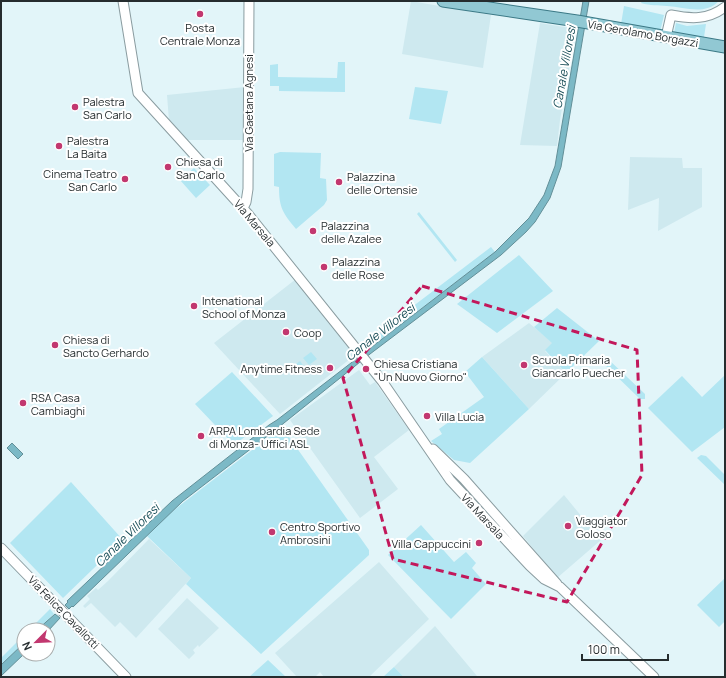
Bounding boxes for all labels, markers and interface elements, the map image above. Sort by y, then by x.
marker: Posta Centrale Monza [195,9,205,19]
street label: Via Gerolamo Borgazzi [586,16,700,50]
place label: Posta Centrale Monza [160,20,240,48]
water label: Canale Villoresi [548,22,580,110]
street label: Via Gaetana Agnesi [241,54,256,152]
place label: Palestra San Carlo [83,94,132,122]
marker: Palestra San Carlo [70,102,80,112]
place label: Palestra La Baita [67,133,109,161]
marker: Palestra La Baita [54,141,64,151]
place label: Chiesa di San Carlo [176,154,225,182]
marker: Chiesa di San Carlo [163,162,173,172]
place label: Cinema Teatro San Carlo [43,166,117,194]
place label: Palazzina delle Ortensie [347,169,418,197]
marker: Cinema Teatro San Carlo [120,174,130,184]
marker: Palazzina delle Ortensie [334,177,344,187]
street label: Via Marsala [231,196,279,250]
place label: Palazzina delle Azalee [321,218,382,246]
marker: Palazzina delle Azalee [308,226,318,236]
place label: Palazzina delle Rose [332,254,385,282]
marker: Palazzina delle Rose [319,262,329,272]
place label: Intenational School of Monza [202,293,286,321]
water label: Canale Villoresi [342,298,420,365]
marker: Intenational School of Monza [189,301,199,311]
place label: Coop [294,325,322,340]
marker: Coop [281,327,291,337]
place label: Chiesa di Sancto Gerhardo [63,332,150,360]
marker: Chiesa di Sancto Gerhardo [50,340,60,350]
place label: Scuola Primaria Giancarlo Puecher [532,352,625,380]
place label: Chiesa Cristiana "Un Nuovo Giorno" [374,356,467,384]
marker: Scuola Primaria Giancarlo Puecher [519,360,529,370]
place label: Anytime Fitness [241,361,322,376]
marker: Anytime Fitness [325,363,335,373]
marker: Chiesa Cristiana "Un Nuovo Giorno" [361,364,371,374]
place label: RSA Casa Cambiaghi [31,390,85,418]
marker: RSA Casa Cambiaghi [18,398,28,408]
place label: Villa Lucia [435,409,484,424]
marker: Villa Lucia [422,411,432,421]
place label: ARPA Lombardia Sede di Monza- Uffici ASL [209,423,320,451]
marker: ARPA Lombardia Sede di Monza- Uffici ASL [196,431,206,441]
street label: Via Marsala [458,490,508,542]
water label: Canale Villoresi [91,498,165,570]
place label: Viaggiator Goloso [576,513,627,541]
place label: Centro Sportivo Ambrosini [280,519,361,547]
marker: Viaggiator Goloso [563,521,573,531]
marker: Centro Sportivo Ambrosini [267,527,277,537]
place label: Villa Cappuccini [392,536,471,551]
marker: Villa Cappuccini [474,538,484,548]
street label: Via Felice Cavallotti [25,572,103,652]
north arrow [16,622,56,662]
scale bar [582,636,668,662]
text: N [18,640,35,653]
text: 100 m [588,641,620,658]

